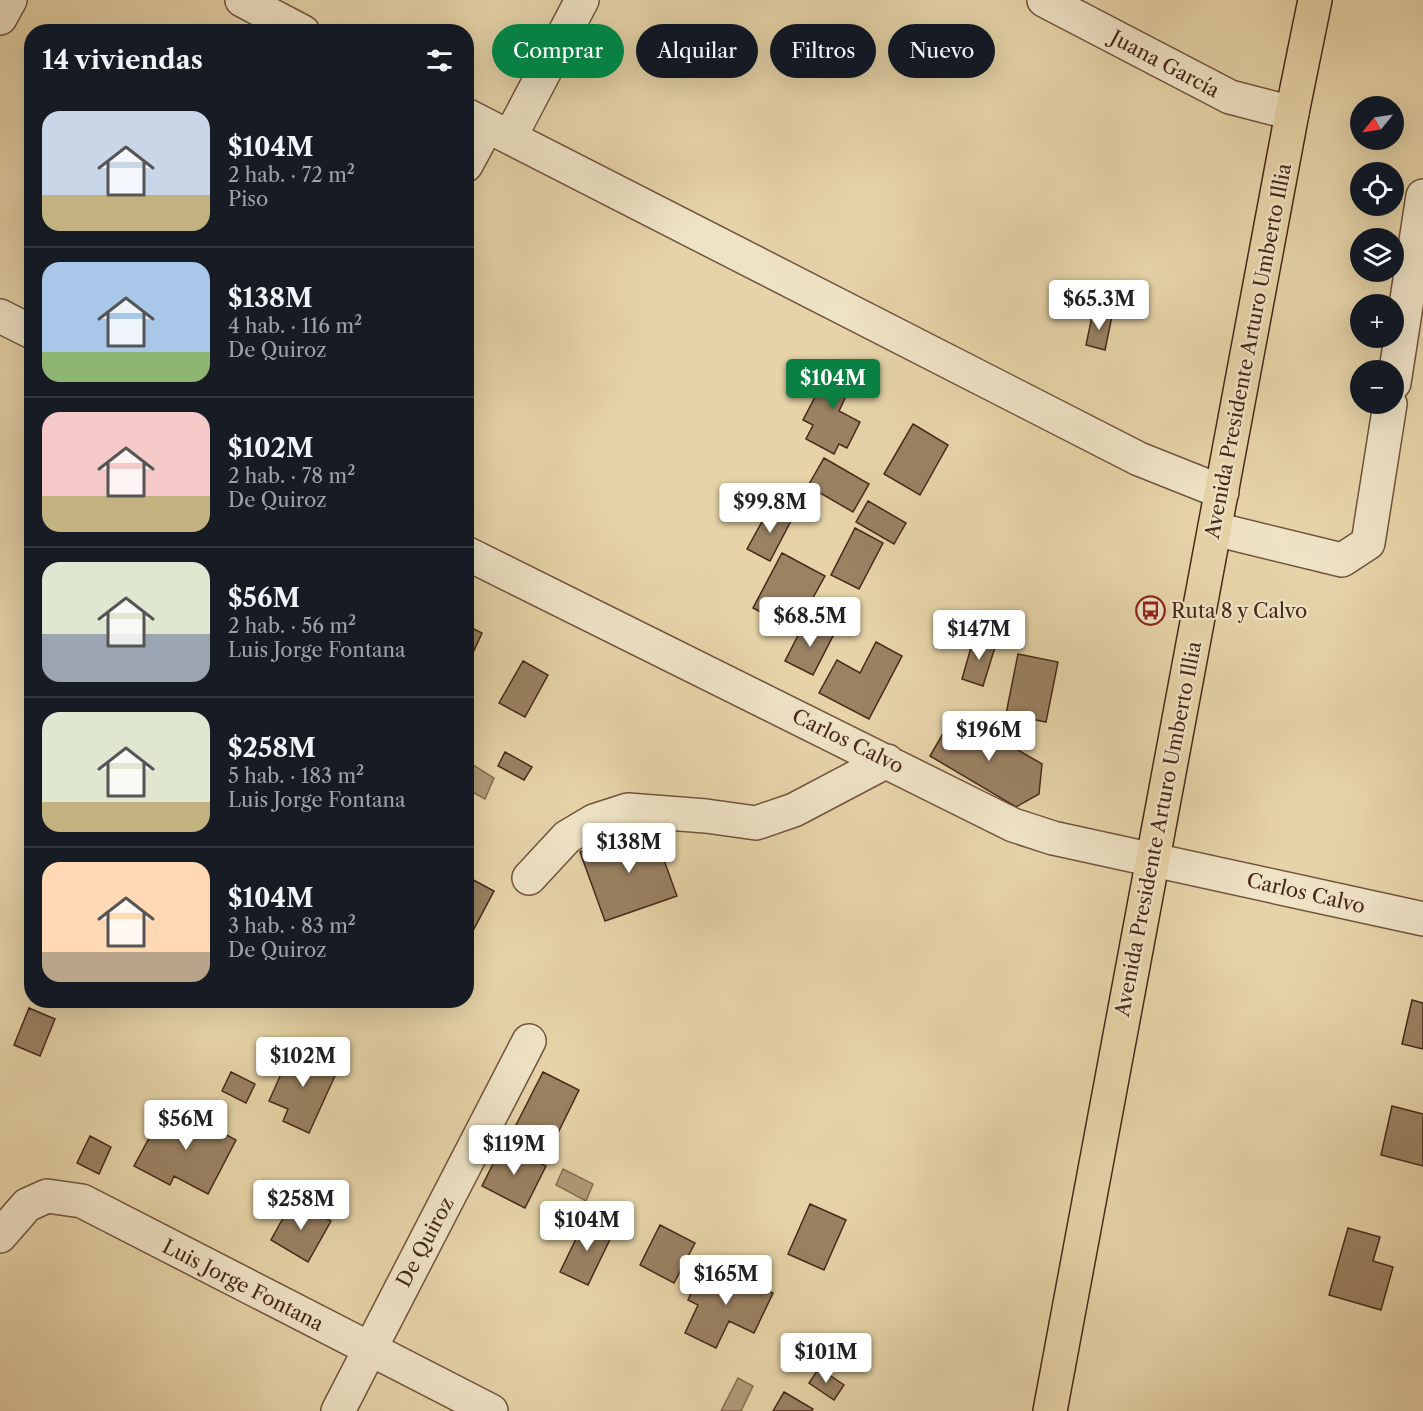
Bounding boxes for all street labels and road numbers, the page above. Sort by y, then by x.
street label: Juana García [1104,24,1224,103]
street label: Avenida Presidente Arturo Umberto Illia [1200,161,1296,542]
street label: Avenida Presidente Arturo Umberto Illia [1110,639,1206,1020]
street label: Carlos Calvo [788,704,908,778]
street label: Carlos Calvo [1244,868,1368,918]
street label: De Quiroz [391,1193,459,1291]
street label: Luis Jorge Fontana [158,1234,328,1336]

